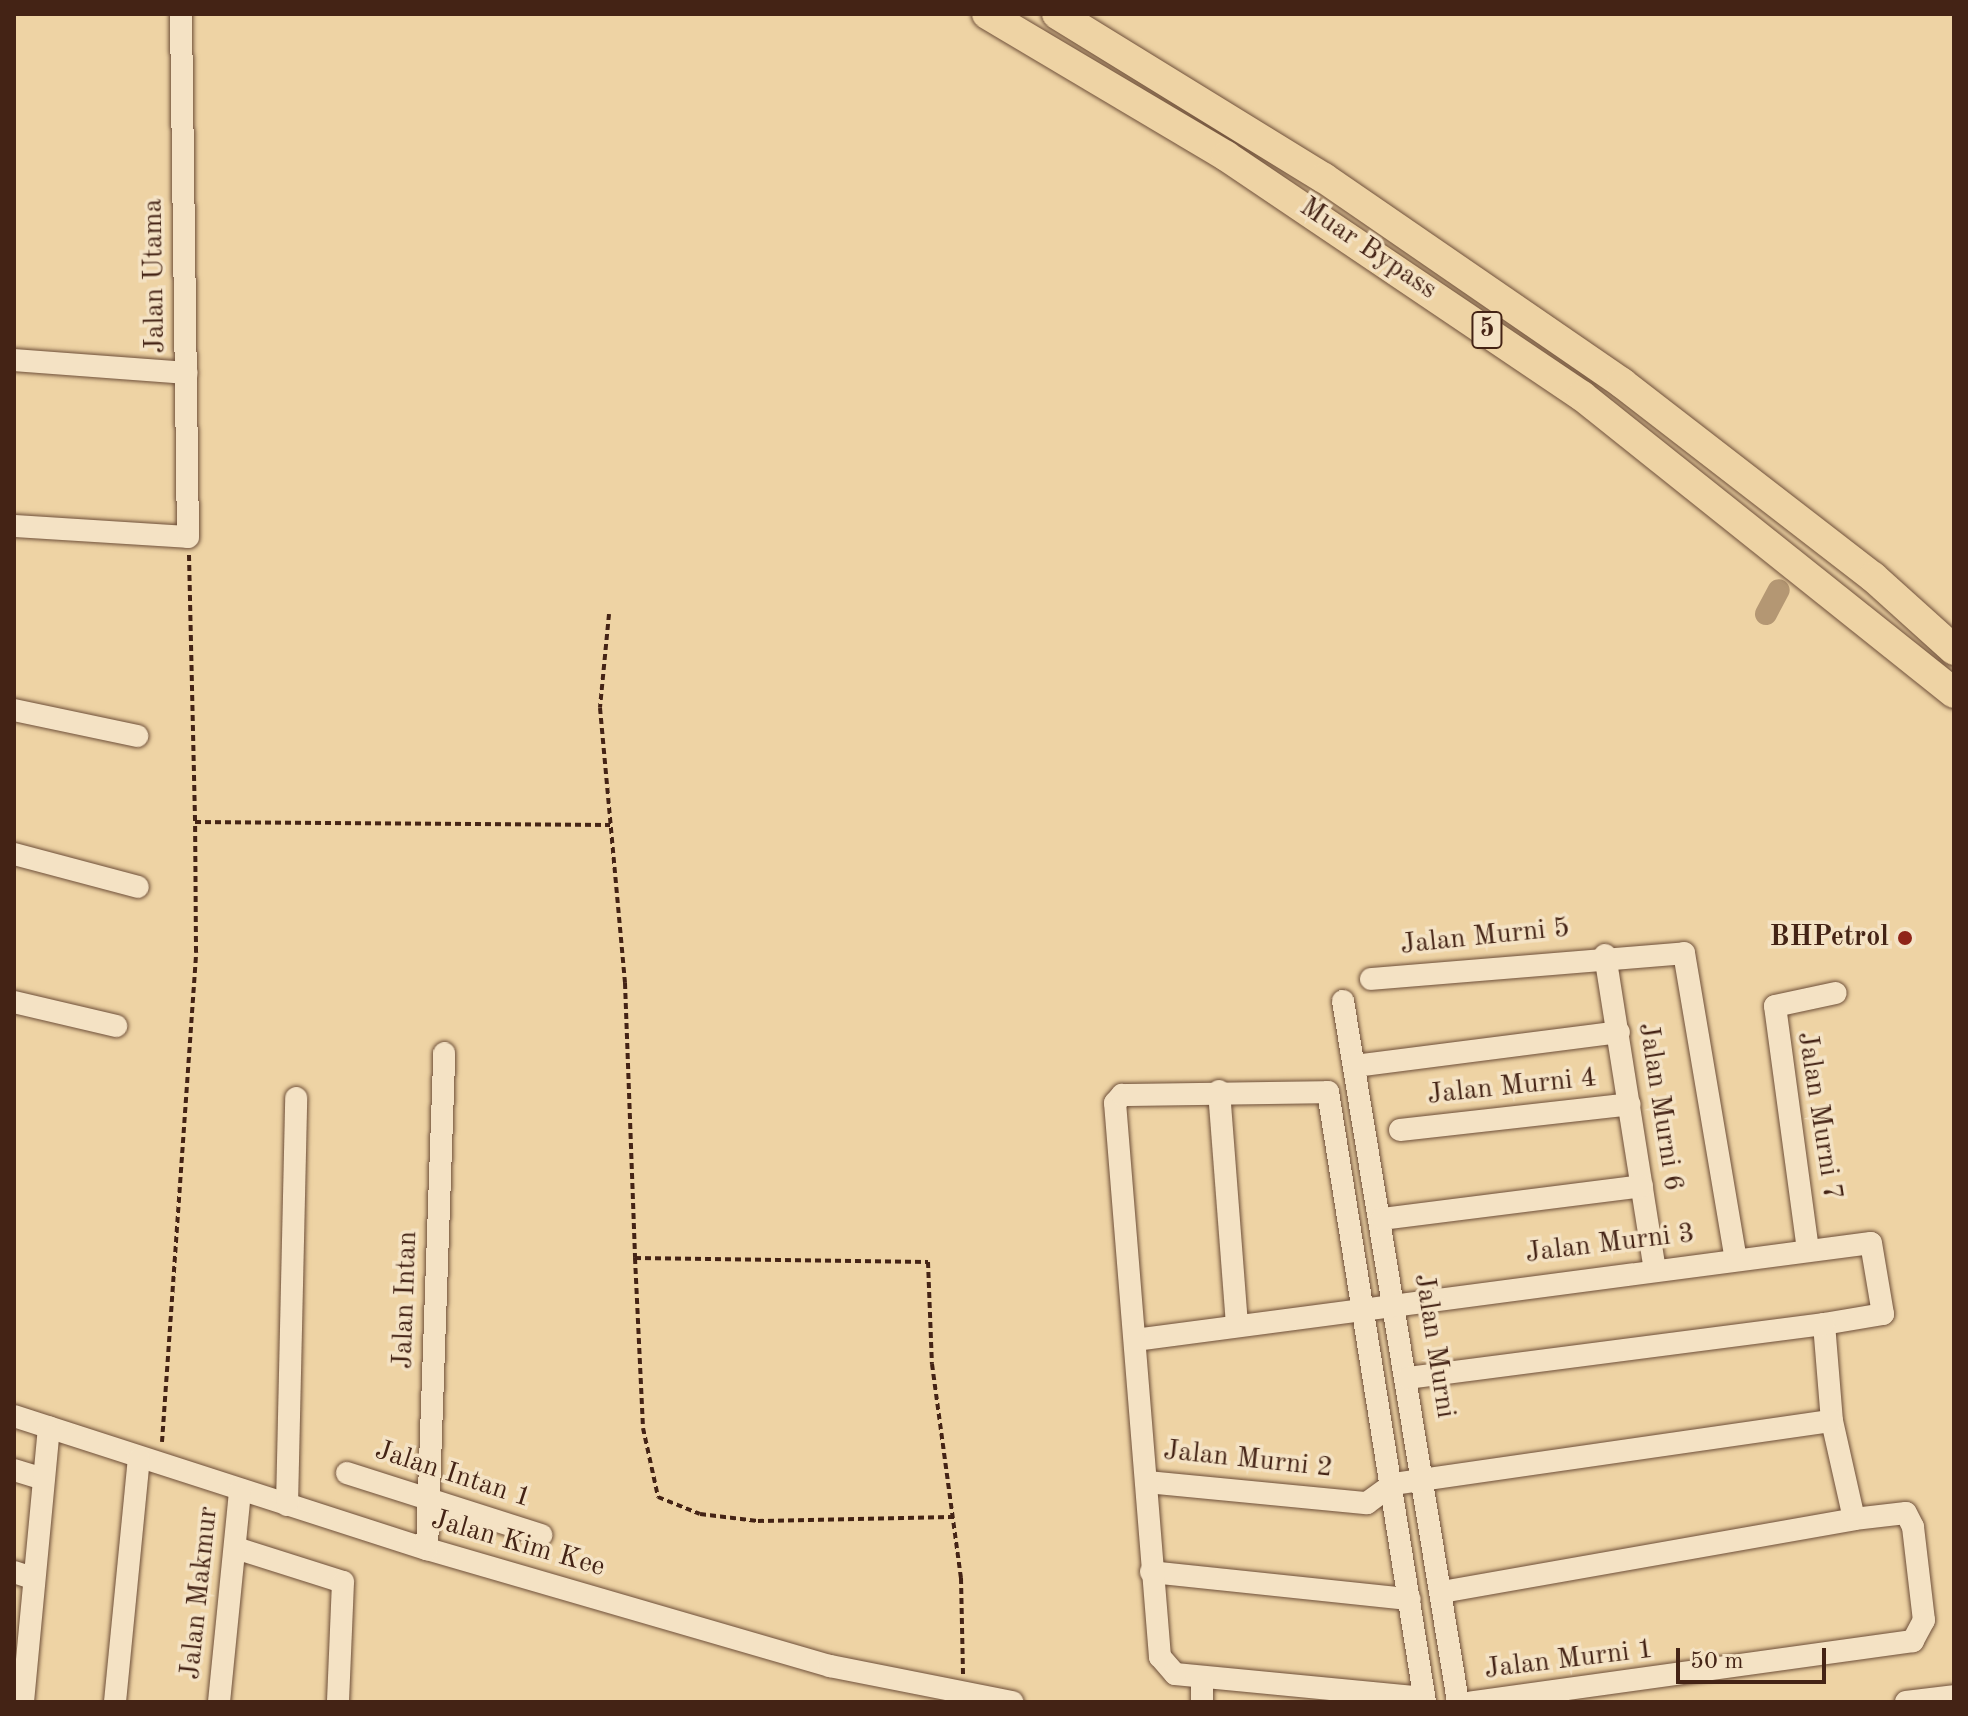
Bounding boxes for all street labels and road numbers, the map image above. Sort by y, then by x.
street label: Muar Bypass [1293,191,1443,307]
street label: Jalan Utama [137,198,173,354]
road number: 5 [1471,308,1503,352]
street label: Jalan Murni 5 [1399,911,1571,963]
street label: Jalan Murni 6 [1630,1020,1690,1194]
street label: Jalan Murni 7 [1789,1029,1849,1203]
street label: Jalan Murni 4 [1426,1061,1598,1113]
street label: Jalan Murni 3 [1524,1217,1696,1271]
street label: Jalan Intan [387,1230,425,1370]
street label: Jalan Murni [1406,1271,1462,1421]
street label: Jalan Intan 1 [371,1434,535,1516]
street label: Jalan Murni 2 [1162,1434,1334,1486]
street label: Jalan Kim Kee [427,1503,609,1585]
street label: Jalan Makmur [174,1505,226,1681]
street label: Jalan Murni 1 [1483,1633,1655,1687]

